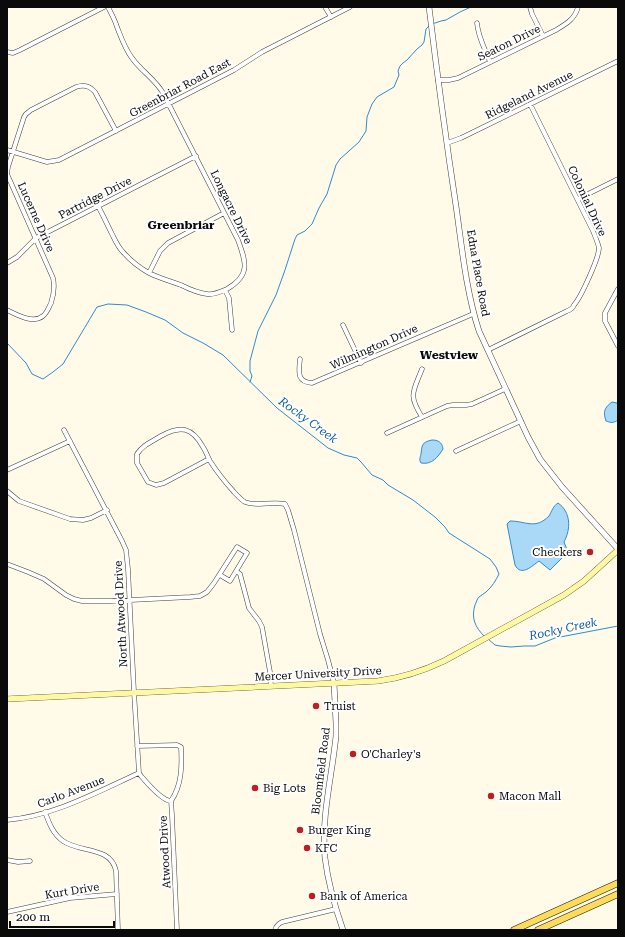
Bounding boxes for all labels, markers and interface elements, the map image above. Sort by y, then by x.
street label: Seaton Drive [476,22,542,64]
street label: Greenbriar Road East [127,56,233,120]
street label: Ridgeland Avenue [483,68,575,122]
street label: Colonial Drive [565,164,609,238]
street label: Longacre Drive [207,168,255,246]
street label: Partridge Drive [56,174,134,222]
street label: Lucerne Drive [15,180,57,254]
district label: Greenbriar [148,218,215,232]
street label: Edna Place Road [464,228,492,318]
street label: Wilmington Drive [328,322,420,372]
district label: Westview [420,348,479,362]
water label: Rocky Creek [275,393,341,446]
place label: Checkers [532,546,582,559]
marker: Checkers [585,547,595,557]
street label: North Atwood Drive [112,560,130,668]
water label: Rocky Creek [527,615,599,643]
street label: Mercer University Drive [254,664,382,684]
place label: Truist [324,700,356,713]
marker: Truist [311,701,321,711]
street label: Bloomfield Road [309,727,333,815]
place label: O'Charley's [361,748,421,761]
marker: O'Charley's [348,749,358,759]
street label: Carlo Avenue [36,773,106,811]
place label: Big Lots [263,782,306,795]
marker: Big Lots [250,783,260,793]
place label: Macon Mall [499,790,562,803]
marker: Macon Mall [486,791,496,801]
street label: Atwood Drive [157,815,173,889]
place label: Burger King [308,824,371,837]
marker: Burger King [295,825,305,835]
place label: KFC [315,842,338,855]
marker: KFC [302,843,312,853]
street label: Kurt Drive [44,880,100,902]
place label: Bank of America [320,890,408,903]
marker: Bank of America [307,891,317,901]
scale bar [10,903,114,929]
text: 200 m [16,910,50,924]

